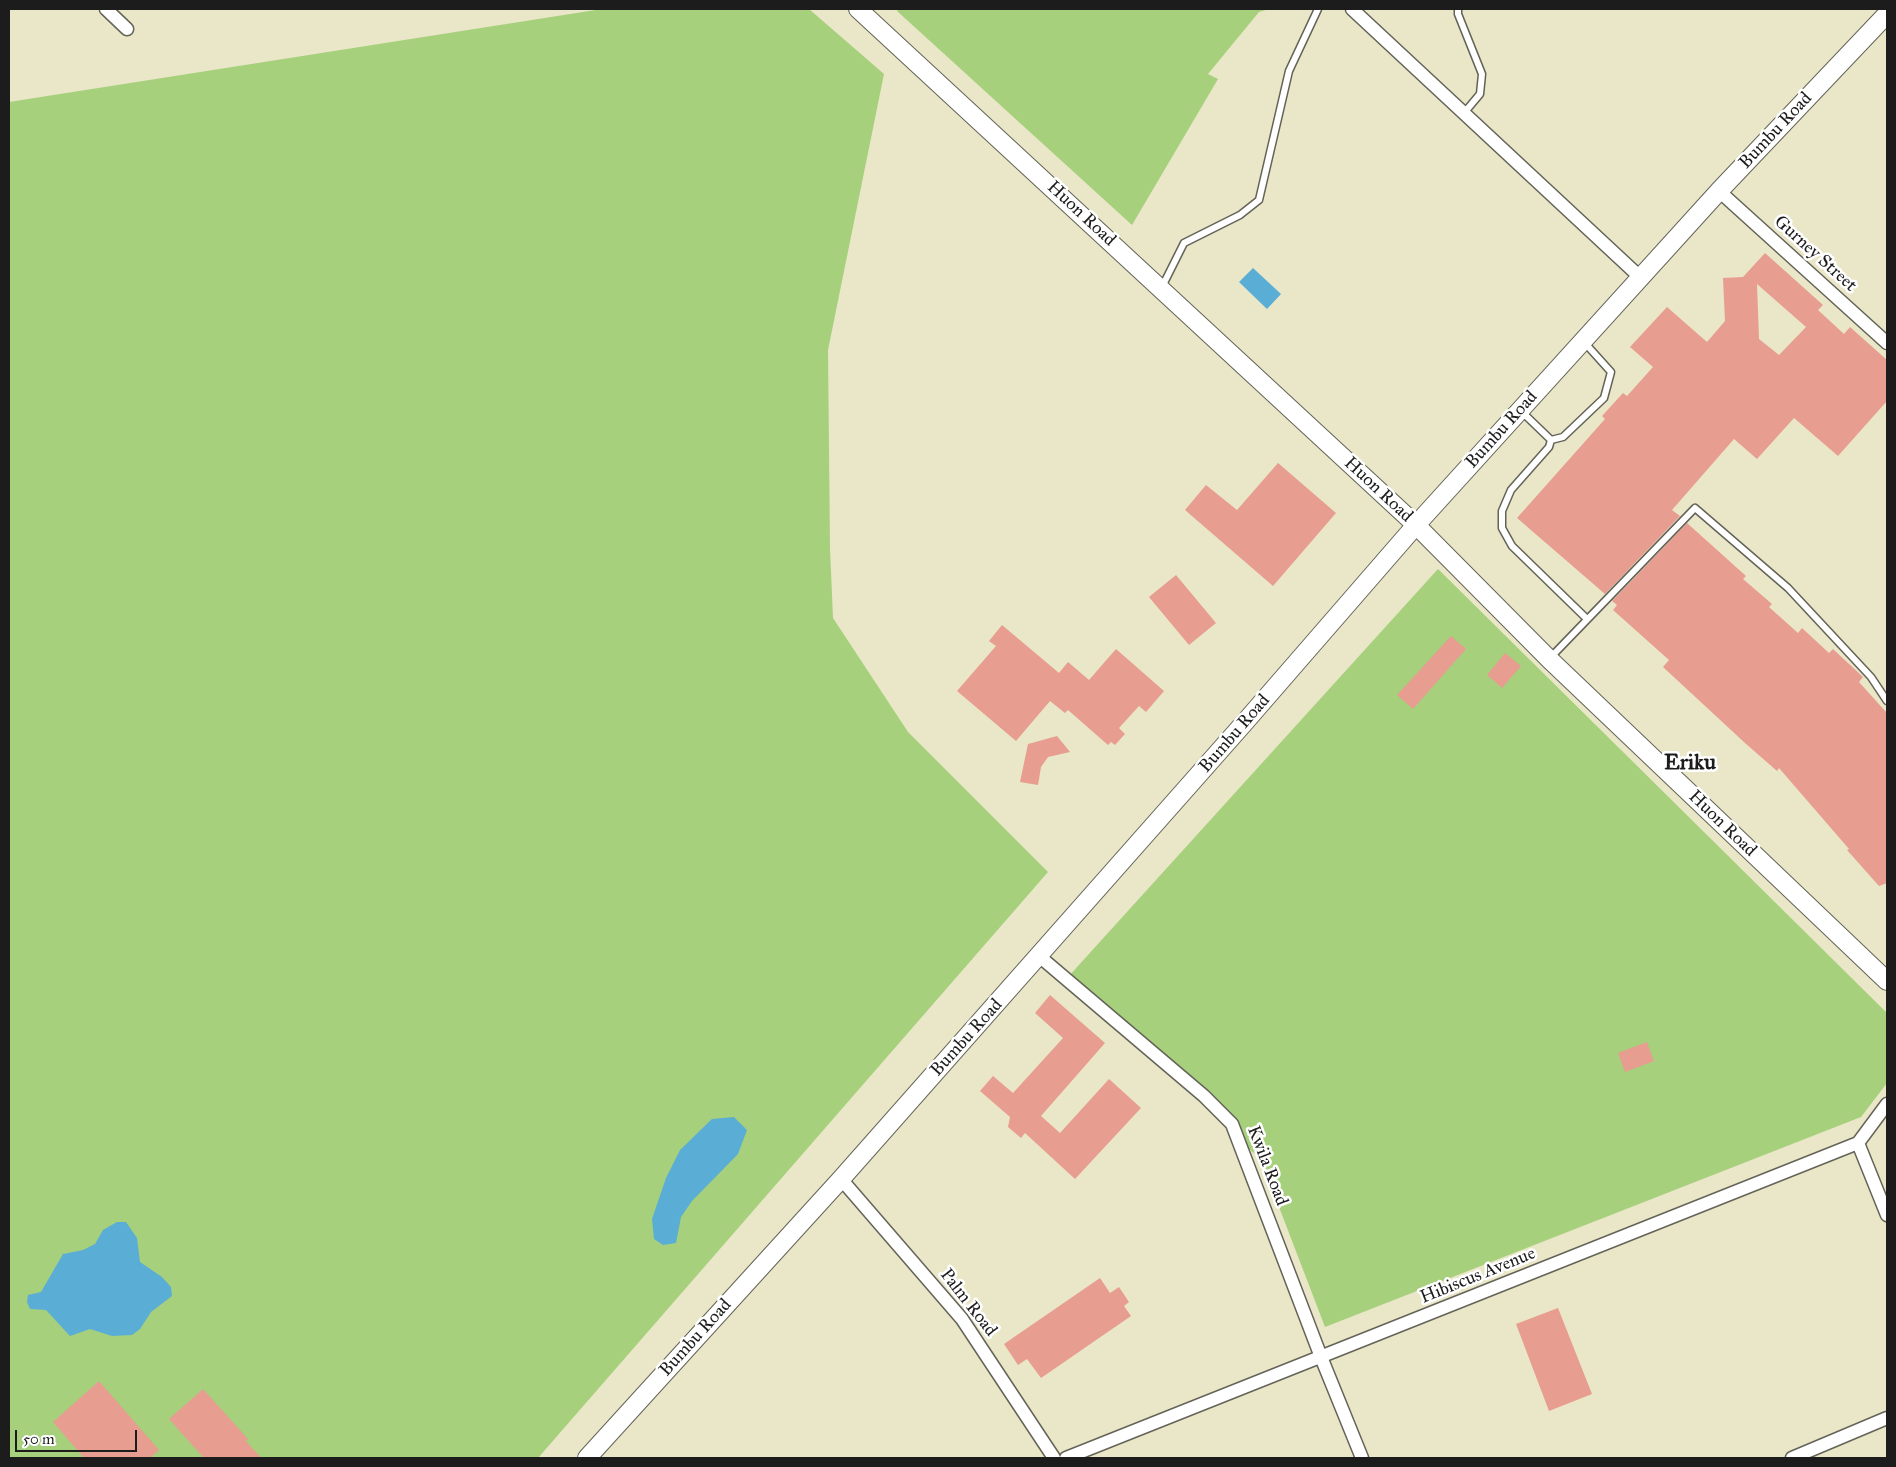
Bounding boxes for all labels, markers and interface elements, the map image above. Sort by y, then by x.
street label: Bumbu Road [1735,88,1817,174]
street label: Huon Road [1042,177,1120,251]
street label: Gurney Street [1769,211,1861,297]
street label: Bumbu Road [1462,387,1542,473]
street label: Huon Road [1339,453,1417,527]
street label: Bumbu Road [1195,690,1275,778]
district label: Eriku [1664,751,1716,777]
street label: Huon Road [1684,786,1760,862]
street label: Bumbu Road [927,995,1007,1081]
street label: Kwila Road [1242,1123,1292,1209]
street label: Hibiscus Avenue [1417,1243,1539,1309]
street label: Palm Road [935,1265,1001,1341]
street label: Bumbu Road [656,1295,736,1381]
scale bar [18,1420,140,1452]
text: 50 m [23,1430,55,1448]

